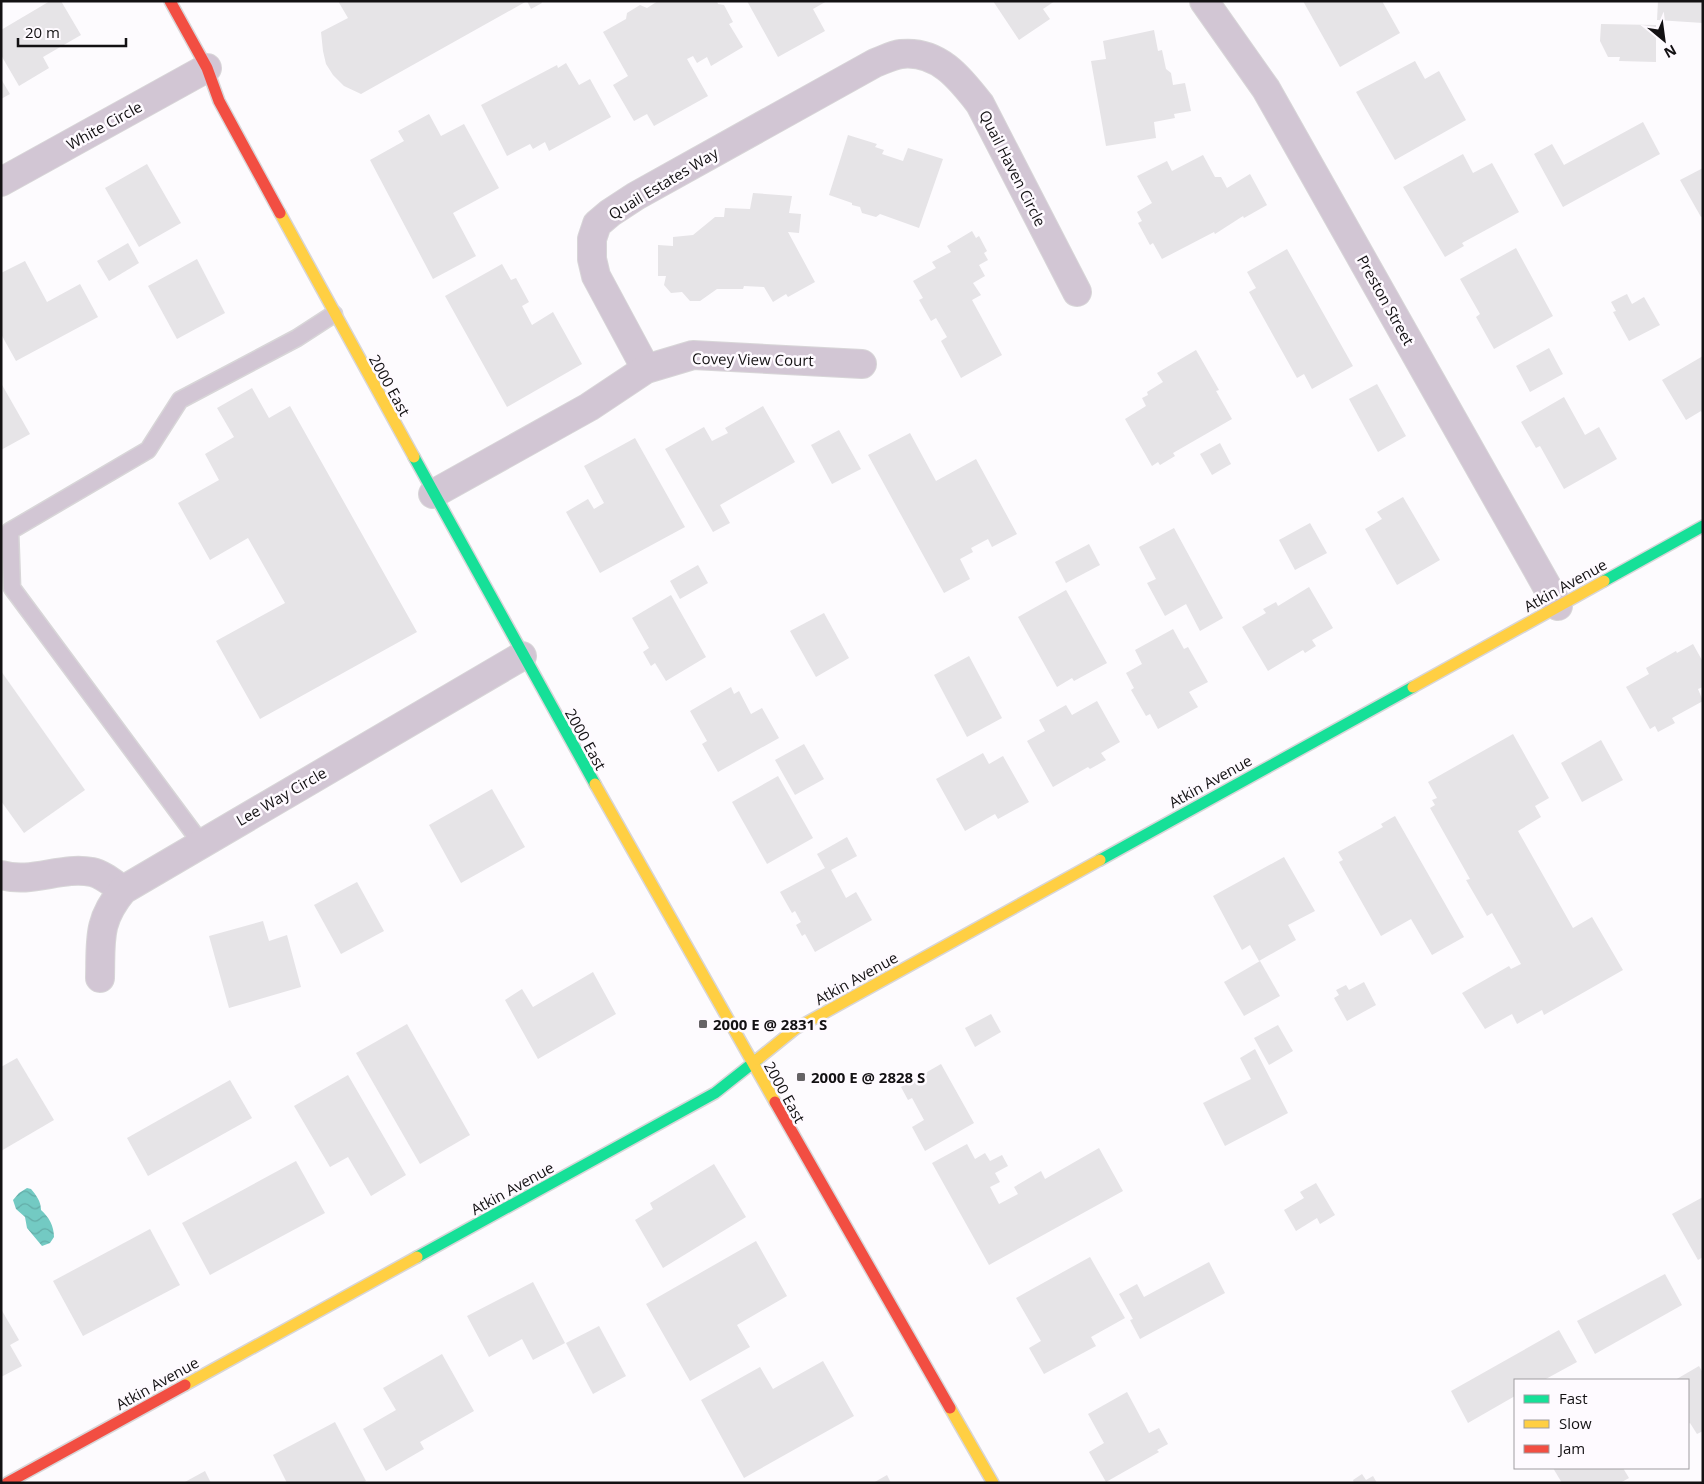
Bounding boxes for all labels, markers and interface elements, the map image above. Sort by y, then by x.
scale bar [18,15,125,47]
north arrow [1639,15,1689,65]
text: 20 m [25,22,60,42]
text: N [1661,41,1680,63]
street label: White Circle [63,96,145,154]
street label: Quail Haven Circle [975,107,1051,229]
street label: Quail Estates Way [605,142,722,224]
street label: Preston Street [1353,251,1419,349]
street label: Covey View Court [692,348,814,370]
street label: 2000 East [365,351,415,419]
street label: Atkin Avenue [1520,554,1610,616]
street label: 2000 East [561,705,611,773]
street label: Atkin Avenue [1165,750,1255,812]
street label: Lee Way Circle [232,762,330,830]
street label: Atkin Avenue [811,947,901,1009]
place label: 2000 E @ 2831 S [713,1014,827,1034]
marker: 2000 E @ 2831 S [697,1018,709,1030]
street label: 2000 East [760,1058,810,1126]
place label: 2000 E @ 2828 S [811,1067,925,1087]
marker: 2000 E @ 2828 S [795,1071,807,1083]
street label: Atkin Avenue [467,1157,557,1219]
street label: Atkin Avenue [112,1352,202,1414]
legend [1514,1379,1689,1469]
text: Fast [1559,1388,1588,1408]
text: Slow [1559,1413,1592,1433]
text: Jam [1557,1438,1585,1458]

